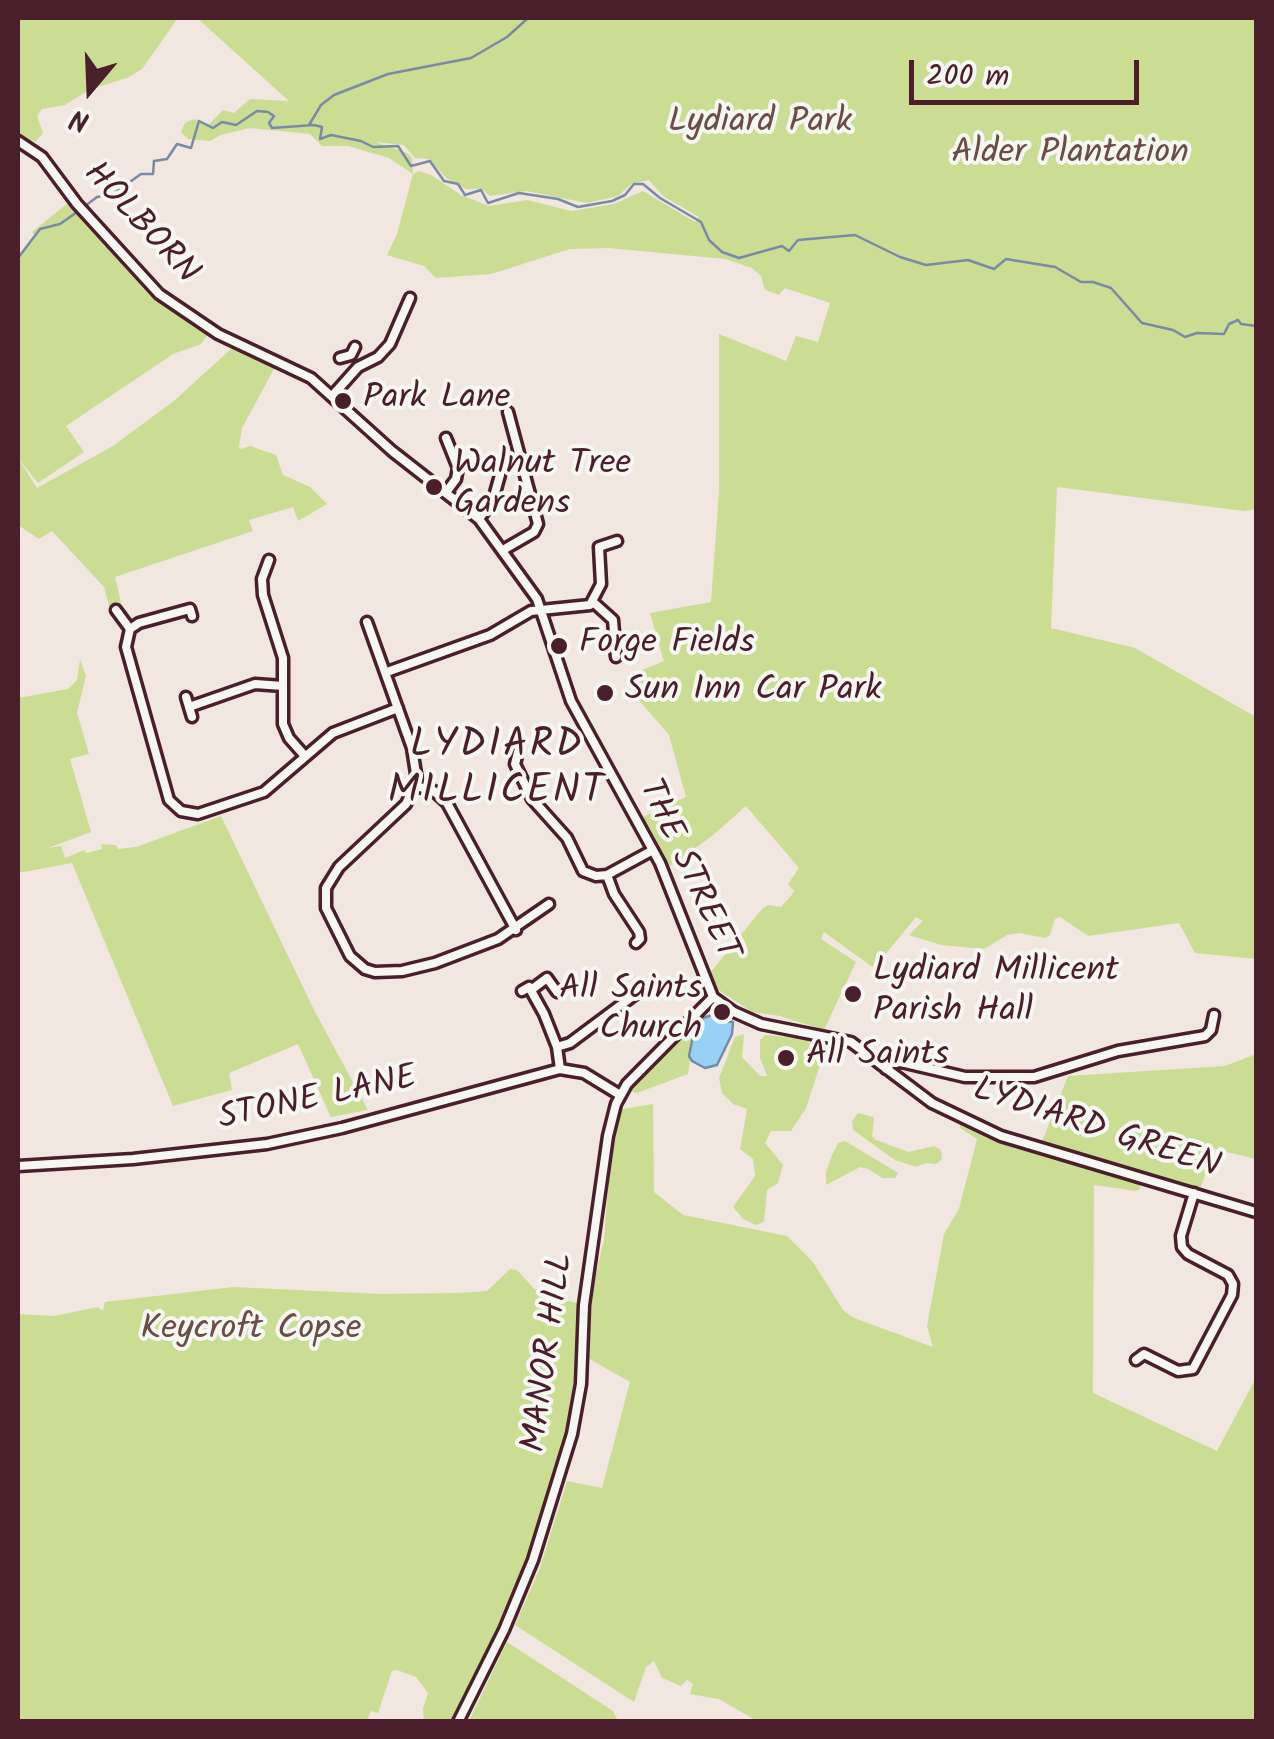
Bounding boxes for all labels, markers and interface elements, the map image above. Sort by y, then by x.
north arrow [40,40,140,140]
scale bar [914,40,1144,102]
text: 200 m [926,53,1009,101]
text: N [64,95,96,143]
park label: Lydiard Park [668,104,852,146]
park label: Alder Plantation [951,135,1189,177]
street label: HOLBORN [72,155,206,295]
place label: Park Lane [363,380,510,422]
marker: Park Lane [332,390,354,412]
place label: Walnut Tree Gardens [454,446,631,528]
marker: Walnut Tree Gardens [423,476,445,498]
place label: Forge Fields [579,625,754,667]
marker: Forge Fields [548,635,570,657]
place label: Sun Inn Car Park [625,672,882,714]
marker: Sun Inn Car Park [594,682,616,704]
district label: LYDIARD MILLICENT [388,725,606,819]
street label: THE STREET [626,774,746,968]
place label: Lydiard Millicent Parish Hall [873,953,1119,1035]
place label: All Saints Church [559,971,702,1053]
marker: Lydiard Millicent Parish Hall [842,983,864,1005]
marker: All Saints Church [711,1001,733,1023]
place label: All Saints [806,1037,949,1079]
marker: All Saints [775,1047,797,1069]
street label: STONE LANE [215,1060,421,1142]
street label: LYDIARD GREEN [967,1071,1225,1191]
street label: MANOR HILL [516,1251,586,1455]
park label: Keycroft Copse [141,1311,361,1353]

